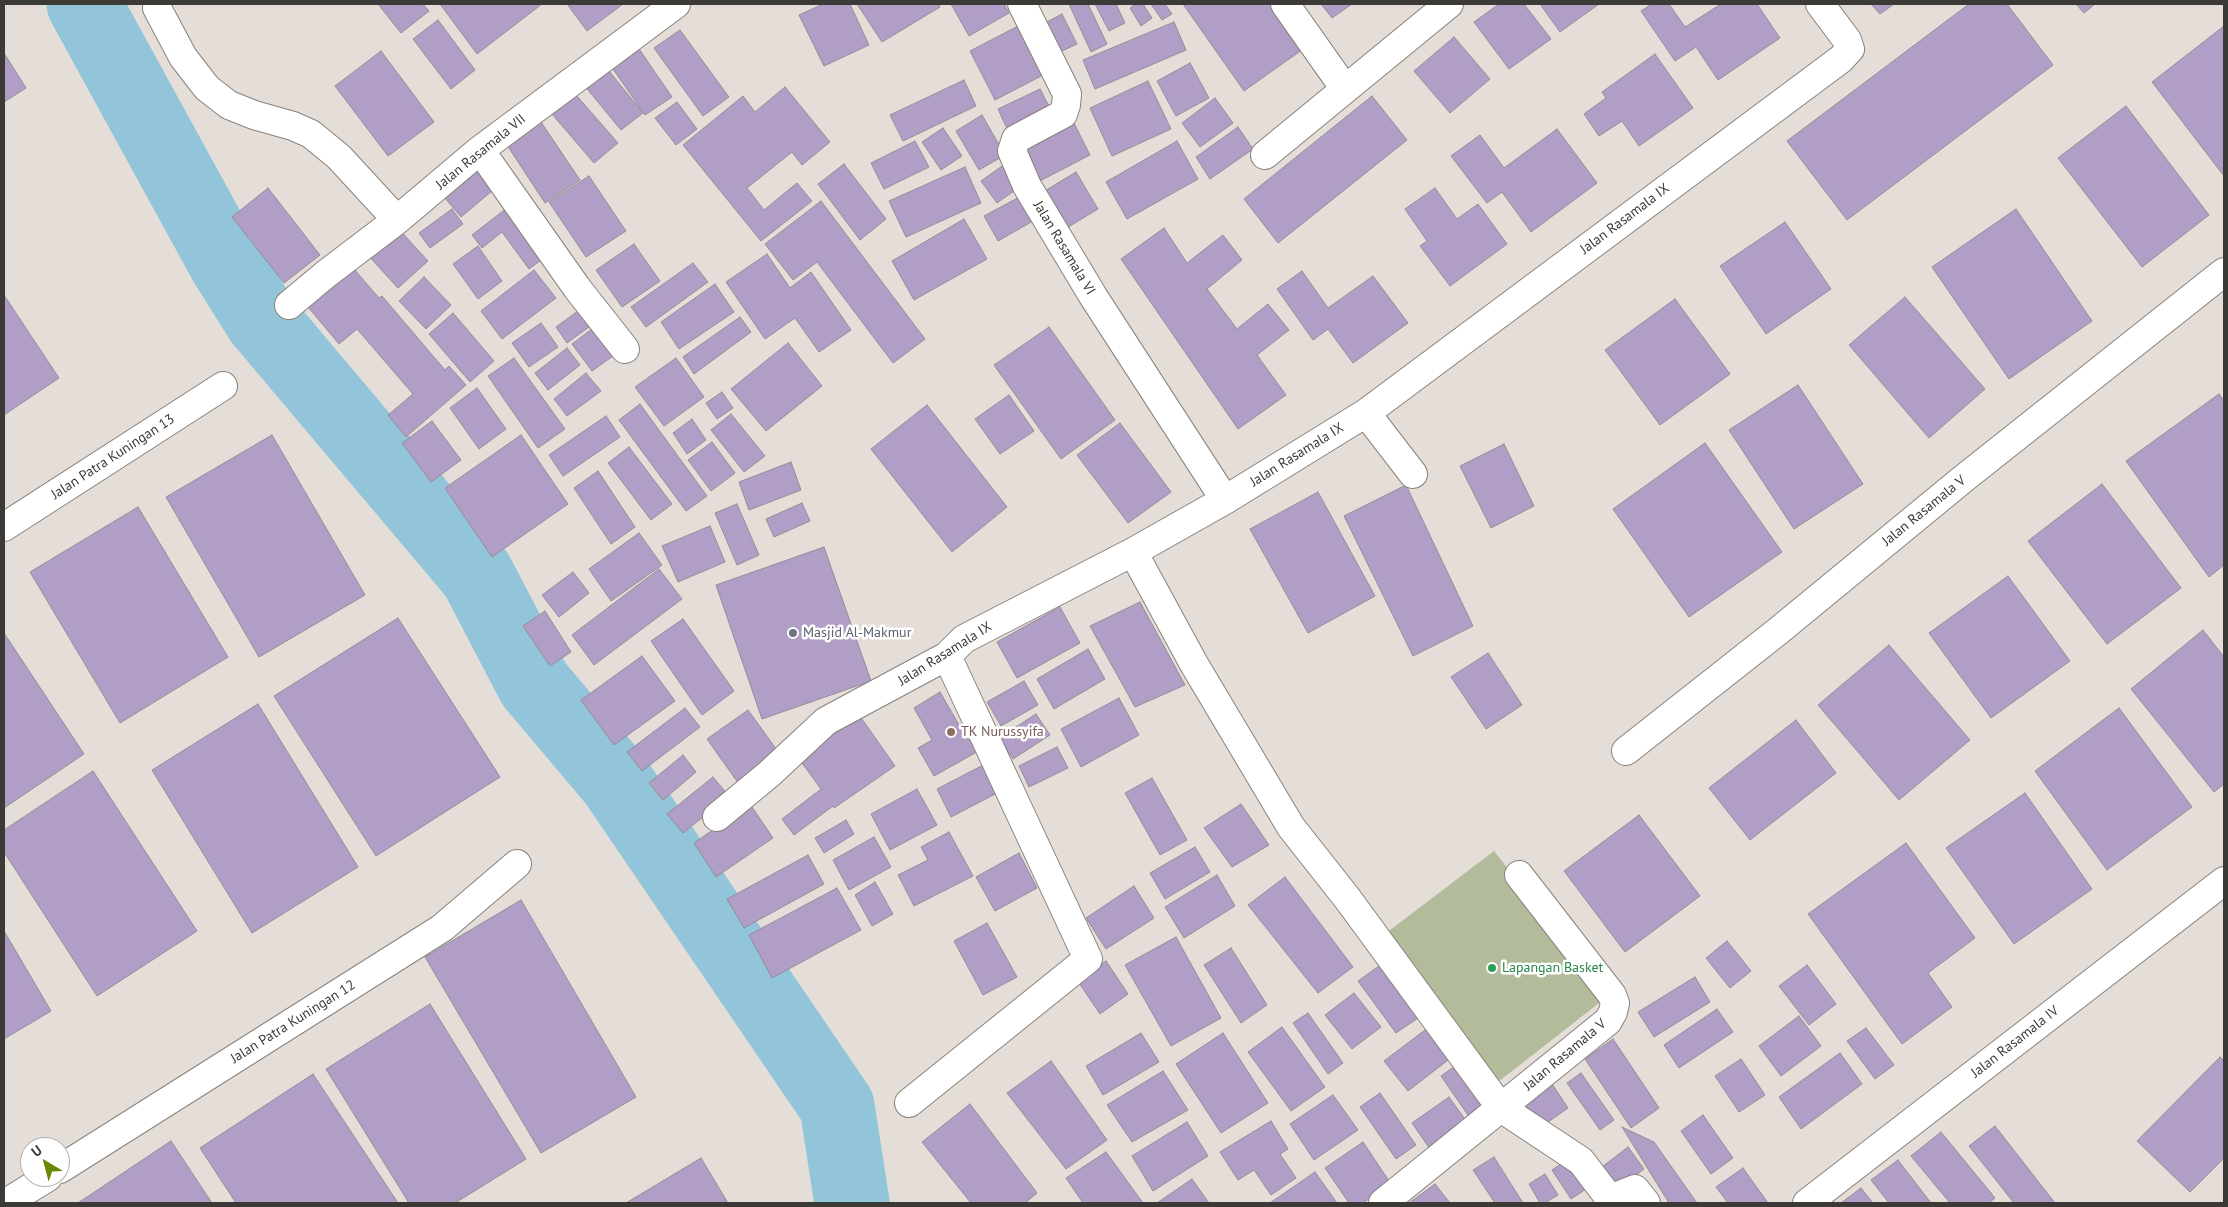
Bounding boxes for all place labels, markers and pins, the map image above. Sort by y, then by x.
place label: Masjid Al-Makmur [803,625,911,641]
marker: Masjid Al-Makmur [787,627,799,639]
place label: TK Nurussyifa [961,724,1044,740]
marker: TK Nurussyifa [945,726,957,738]
place label: Lapangan Basket [1502,960,1603,976]
marker: Lapangan Basket [1486,962,1498,974]

